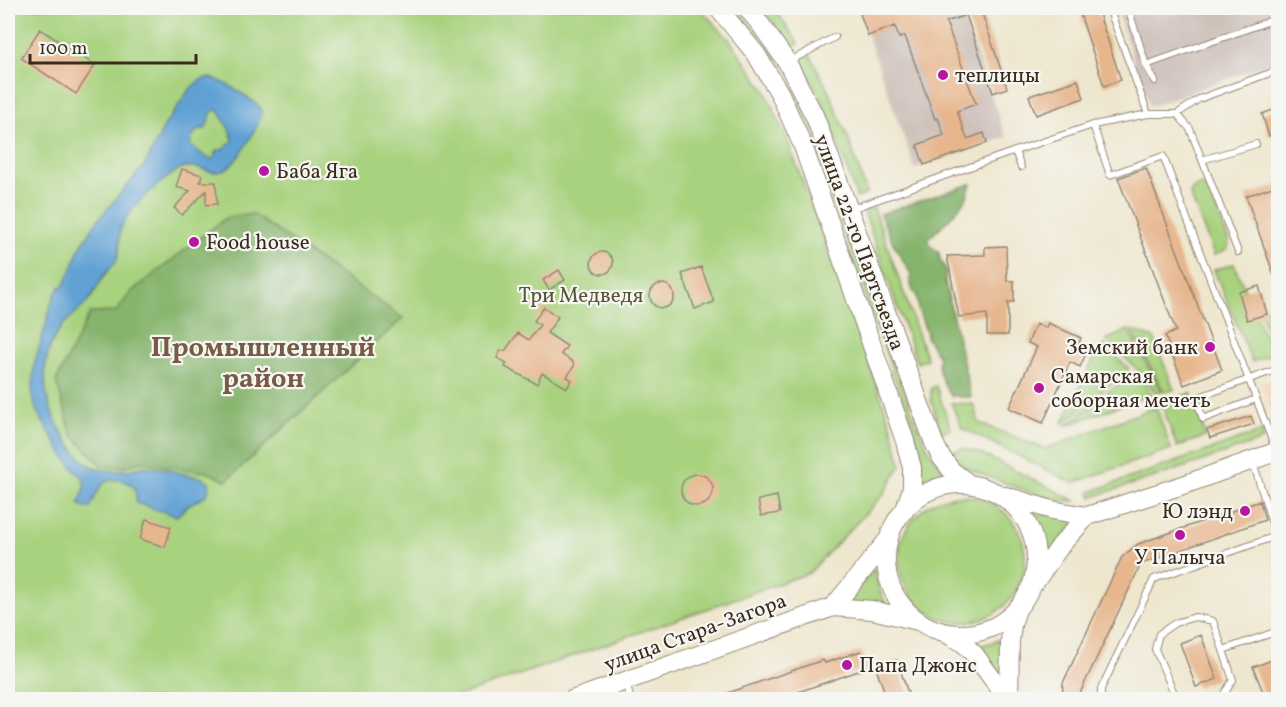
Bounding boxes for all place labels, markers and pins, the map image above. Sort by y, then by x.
place label: теплицы [955,62,1040,91]
marker: теплицы [936,68,950,82]
place label: Баба Яга [276,158,358,187]
marker: Баба Яга [257,164,271,178]
place label: Food house [206,229,310,258]
marker: Food house [187,235,201,249]
place label: Земский банк [1066,334,1198,363]
marker: Земский банк [1203,340,1217,354]
place label: Самарская соборная мечеть [1051,363,1211,416]
marker: Самарская соборная мечеть [1032,381,1046,395]
place label: Ю лэнд [1162,498,1233,527]
marker: Ю лэнд [1238,504,1252,518]
marker: У Палыча [1173,528,1187,542]
place label: У Палыча [1134,544,1226,573]
place label: Папа Джонс [859,652,977,681]
marker: Папа Джонс [840,658,854,672]

